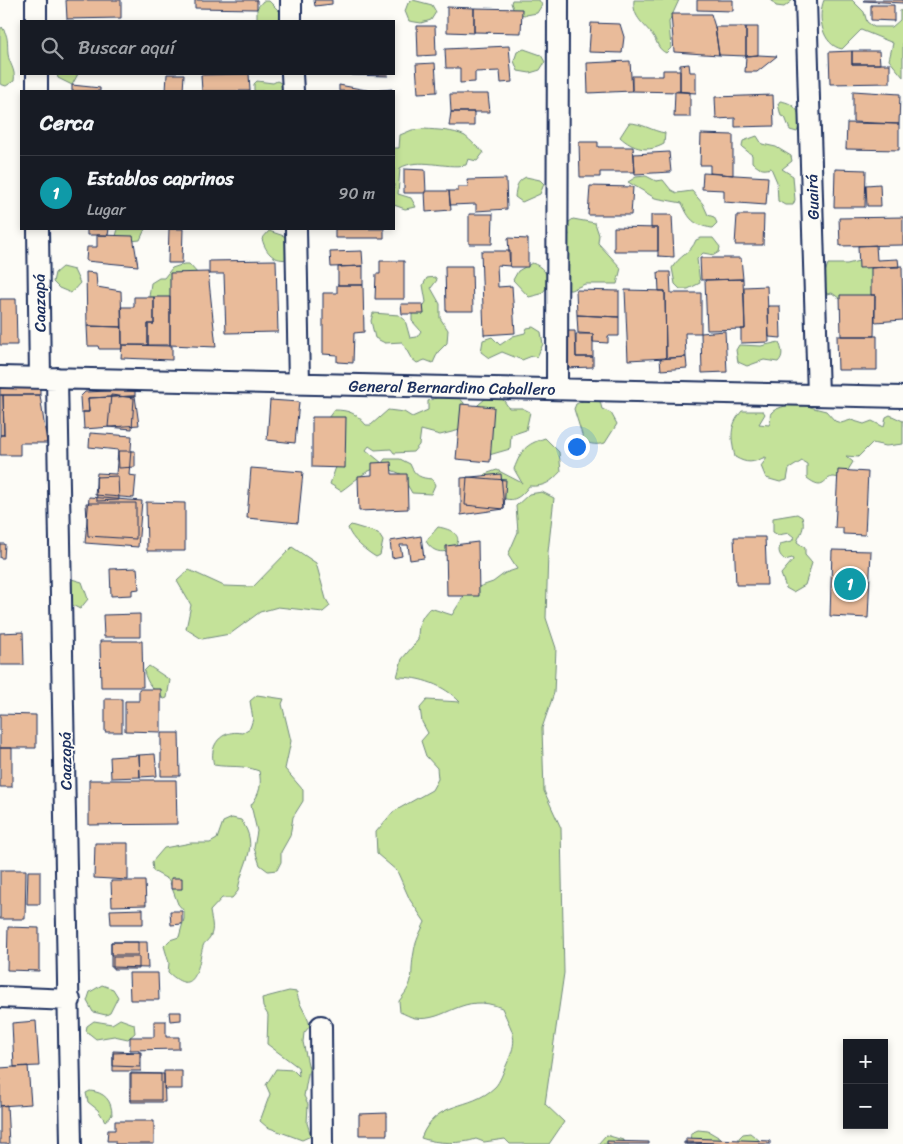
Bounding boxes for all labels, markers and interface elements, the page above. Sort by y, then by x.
search box [20,20,395,75]
text: Buscar aquí [78,31,175,64]
icon: search [38,34,66,62]
text: Cerca [40,104,94,142]
text: Establos caprinos [87,162,234,195]
street label: Guairá [797,174,828,220]
text: 1 [53,179,59,208]
text: 90 m [339,179,375,208]
text: Lugar [87,195,126,224]
street label: Caazapá [24,274,55,332]
street label: General Bernardino Caballero [348,371,556,404]
your location [564,434,590,460]
pin: 1 [834,565,866,603]
street label: Caazapá [50,732,81,790]
map controls [843,1039,888,1129]
button: + [843,1039,888,1084]
button: − [843,1084,888,1129]

